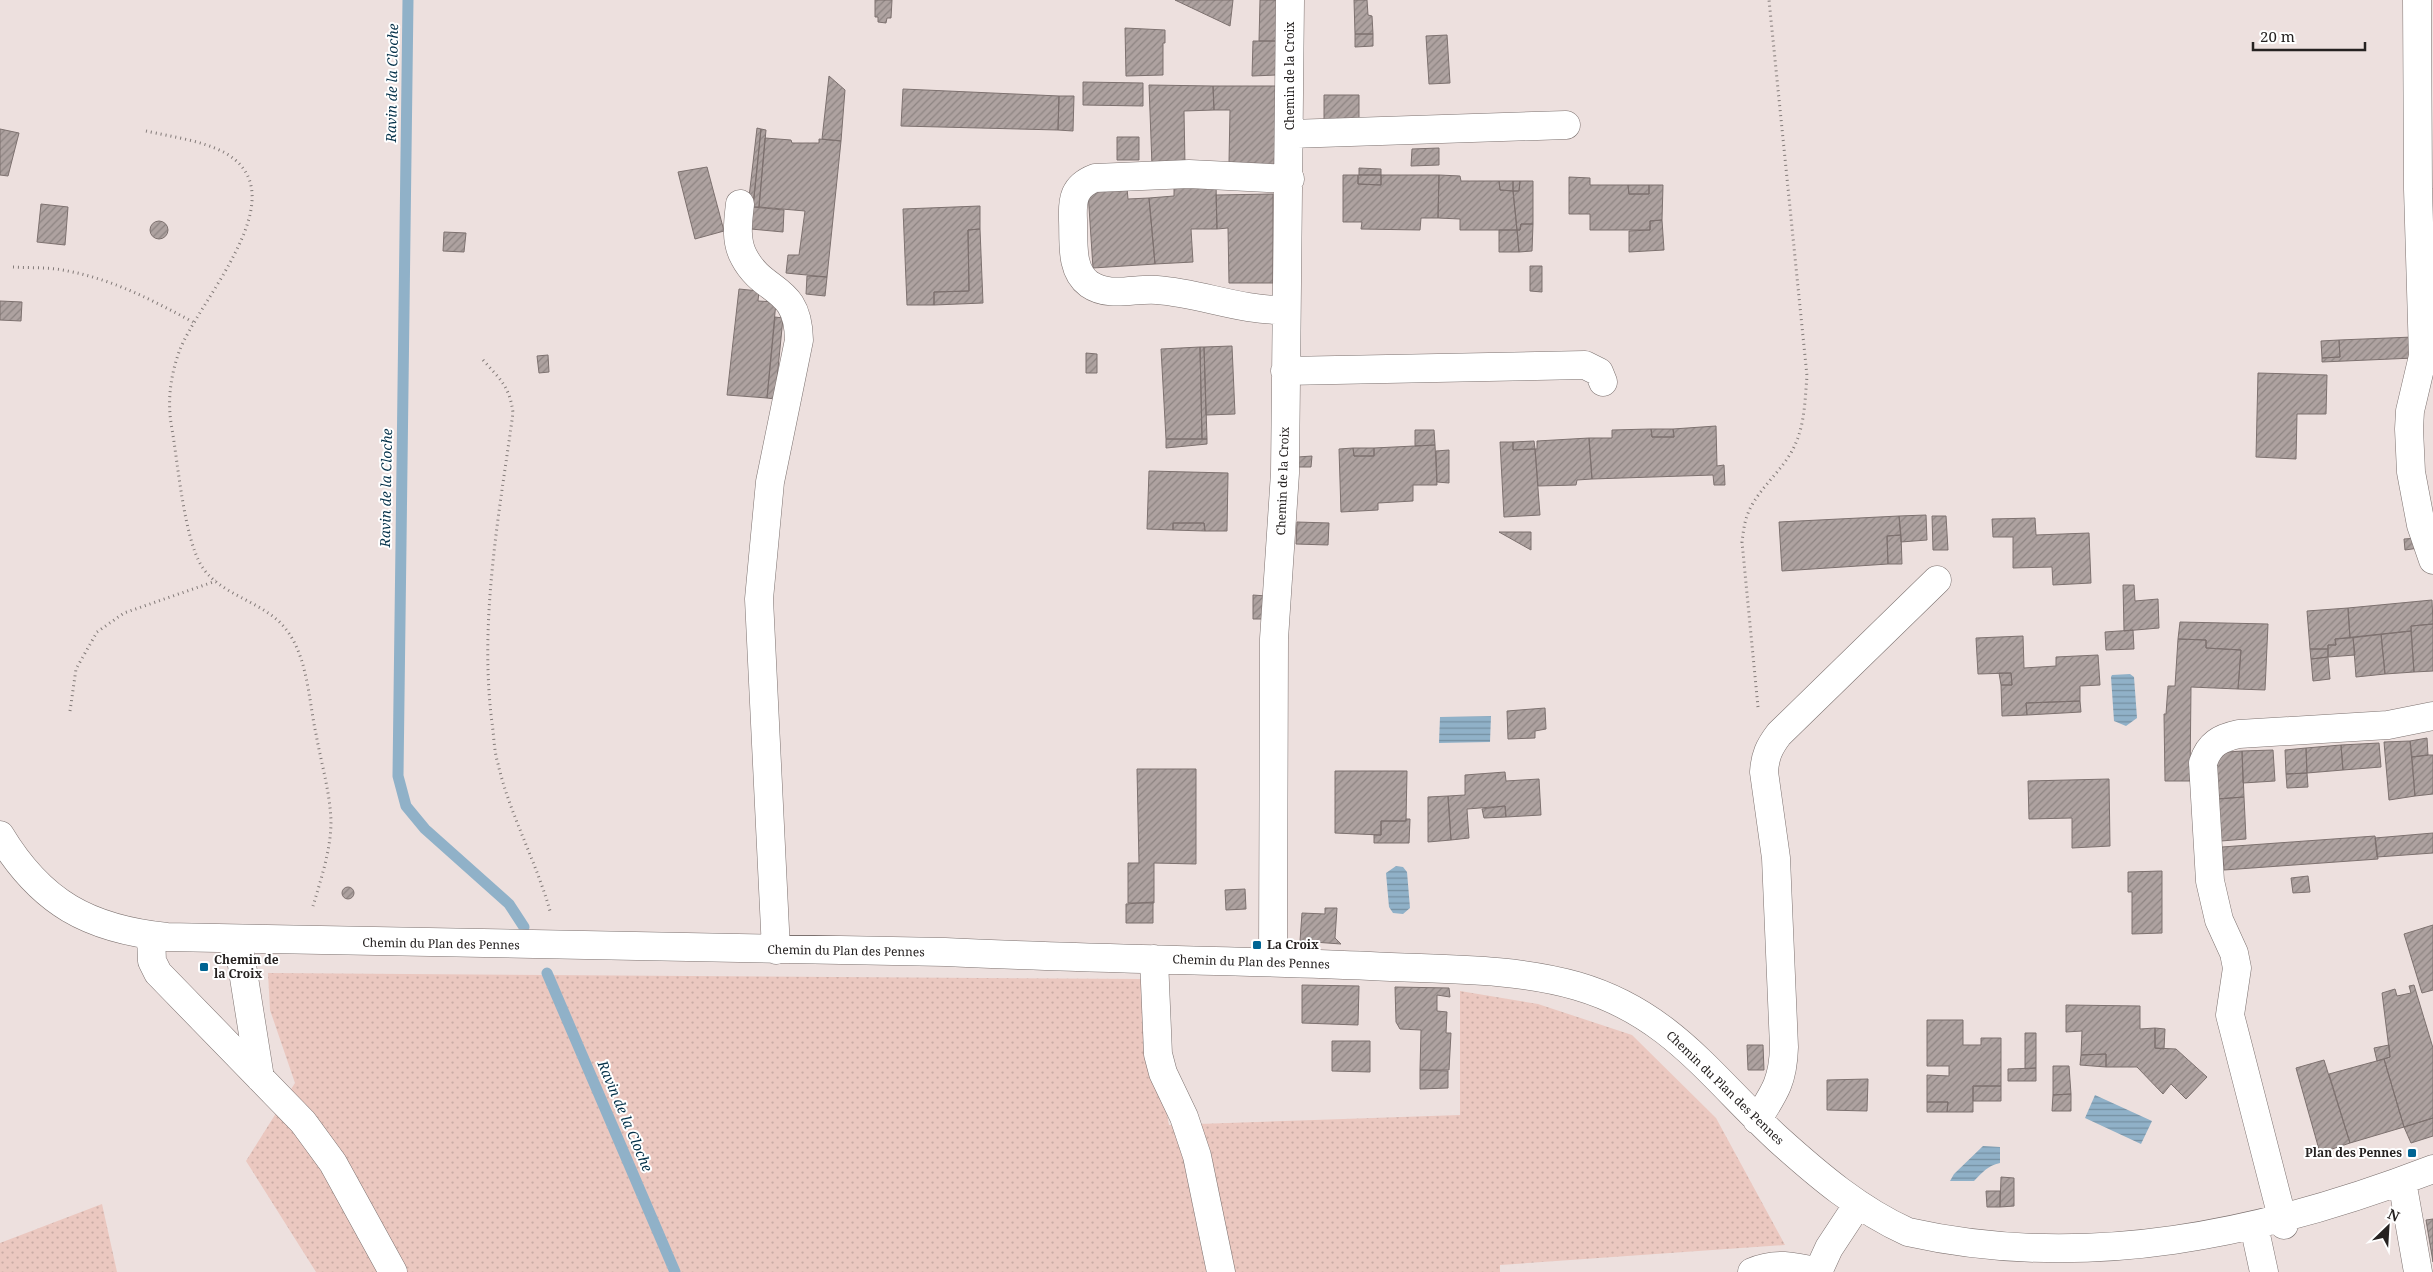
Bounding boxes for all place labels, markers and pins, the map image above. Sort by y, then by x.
place label: La Croix [1267,936,1319,953]
marker: La Croix [1251,939,1263,951]
place label: Chemin de la Croix [214,951,279,982]
marker: Chemin de la Croix [198,961,210,973]
place label: Plan des Pennes [2305,1144,2402,1161]
marker: Plan des Pennes [2406,1147,2418,1159]

